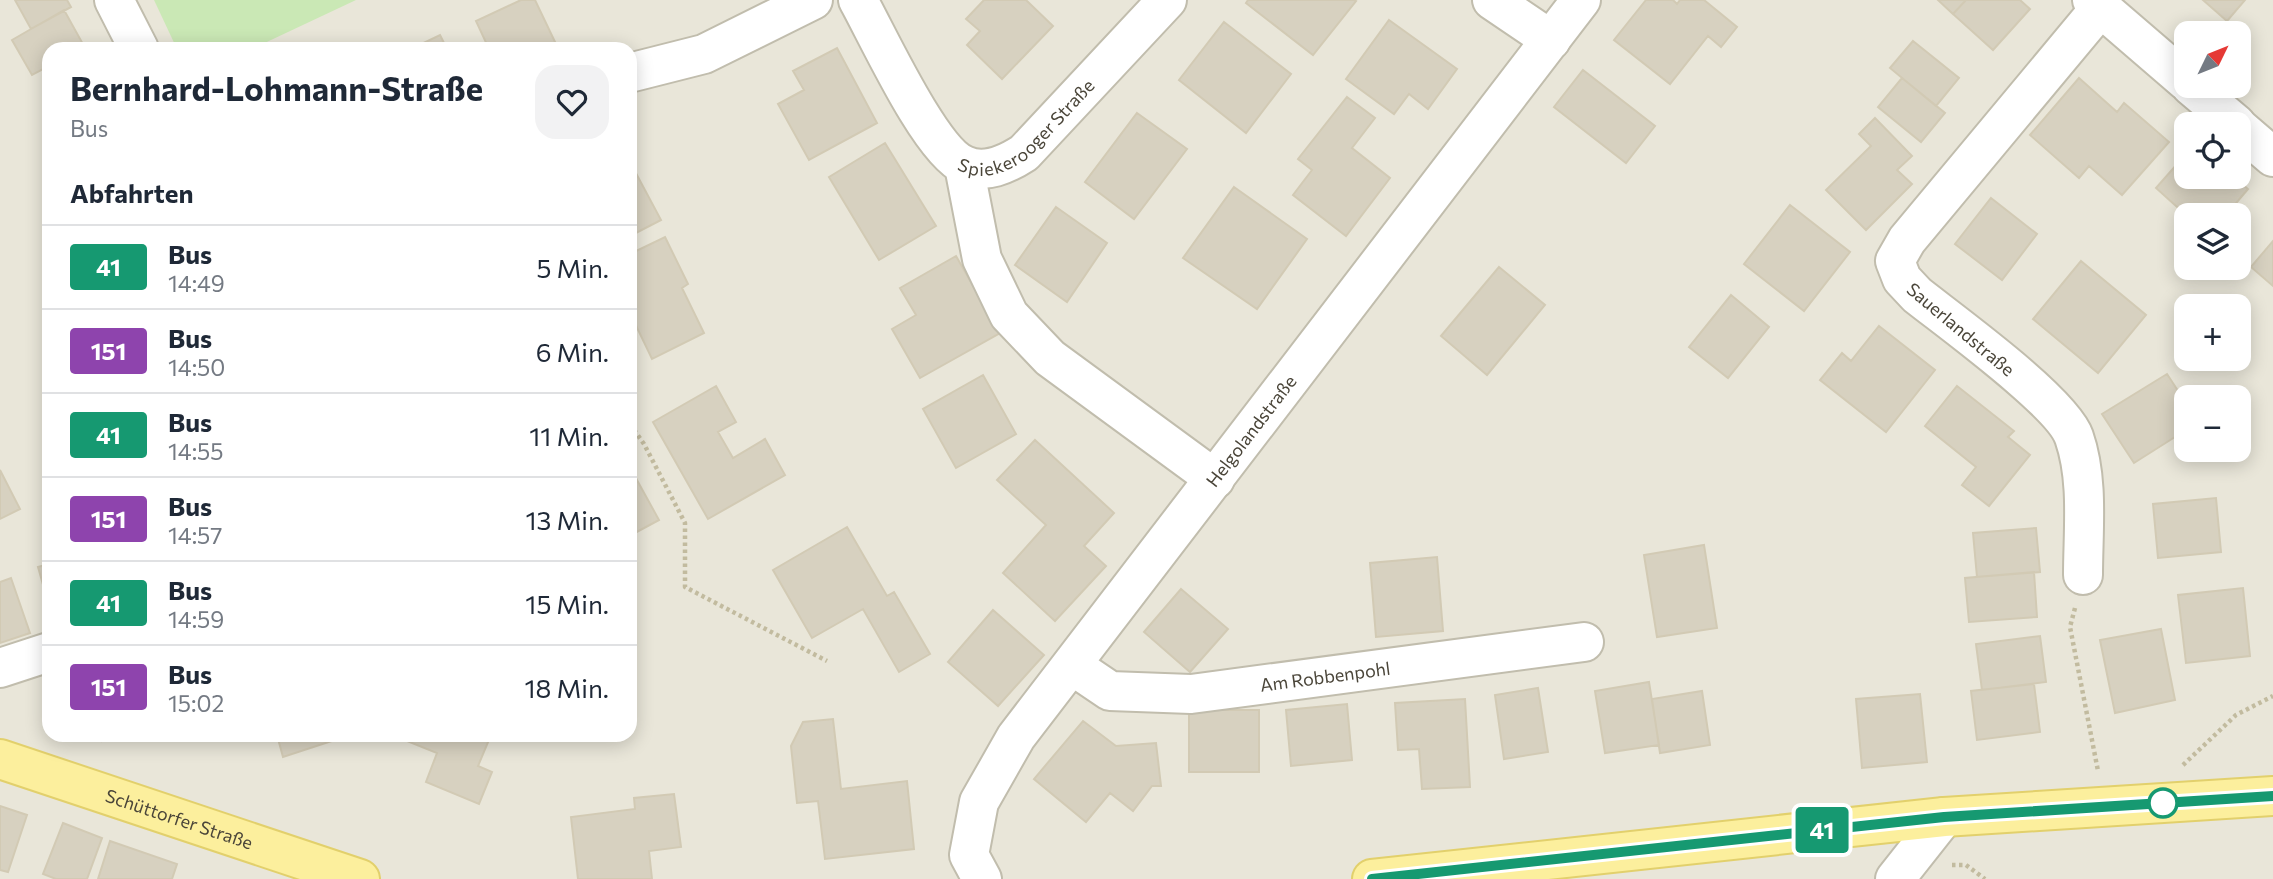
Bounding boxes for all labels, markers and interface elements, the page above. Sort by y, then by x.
north arrow [2174,21,2250,98]
map controls [2174,21,2251,462]
button: heart [535,65,609,139]
text: Bernhard-Lohmann-Straße [70,67,483,108]
street label: Spiekerooger Straße [955,74,1099,180]
button: locate [2174,112,2251,189]
text: Bus [70,114,108,142]
text: Abfahrten [70,177,193,208]
button: layers [2174,203,2251,280]
text: Bus [168,238,212,269]
text: 41 [96,252,121,281]
text: 5 Min. [536,252,609,283]
text: 14:49 [168,269,225,297]
street label: Sauerlandstraße [1903,278,2019,380]
button: + [2174,294,2251,371]
text: Bus [168,322,212,353]
text: 151 [91,336,126,365]
text: 6 Min. [536,336,609,367]
text: 14:50 [168,353,225,381]
street label: Helgolandstraße [1201,370,1301,491]
button: − [2174,385,2251,462]
text: Bus [168,406,212,437]
text: 41 [96,420,121,449]
text: 11 Min. [529,420,609,451]
text: 14:55 [168,437,224,465]
text: Bus [168,490,212,521]
text: 151 [91,504,126,533]
text: 13 Min. [525,504,609,535]
text: 14:57 [168,521,222,549]
text: Bus [168,574,212,605]
text: 41 [96,588,121,617]
text: 15 Min. [525,588,609,619]
text: 14:59 [168,605,224,633]
street label: Am Robbenpohl [1259,657,1392,696]
text: Bus [168,658,212,689]
text: 151 [91,672,126,701]
text: 18 Min. [525,672,609,703]
text: 15:02 [168,689,224,717]
street label: Schüttorfer Straße [103,784,256,854]
unlabelled marker [2148,788,2178,818]
line badge: 41 [1790,807,1854,853]
text: 41 [1810,815,1834,844]

